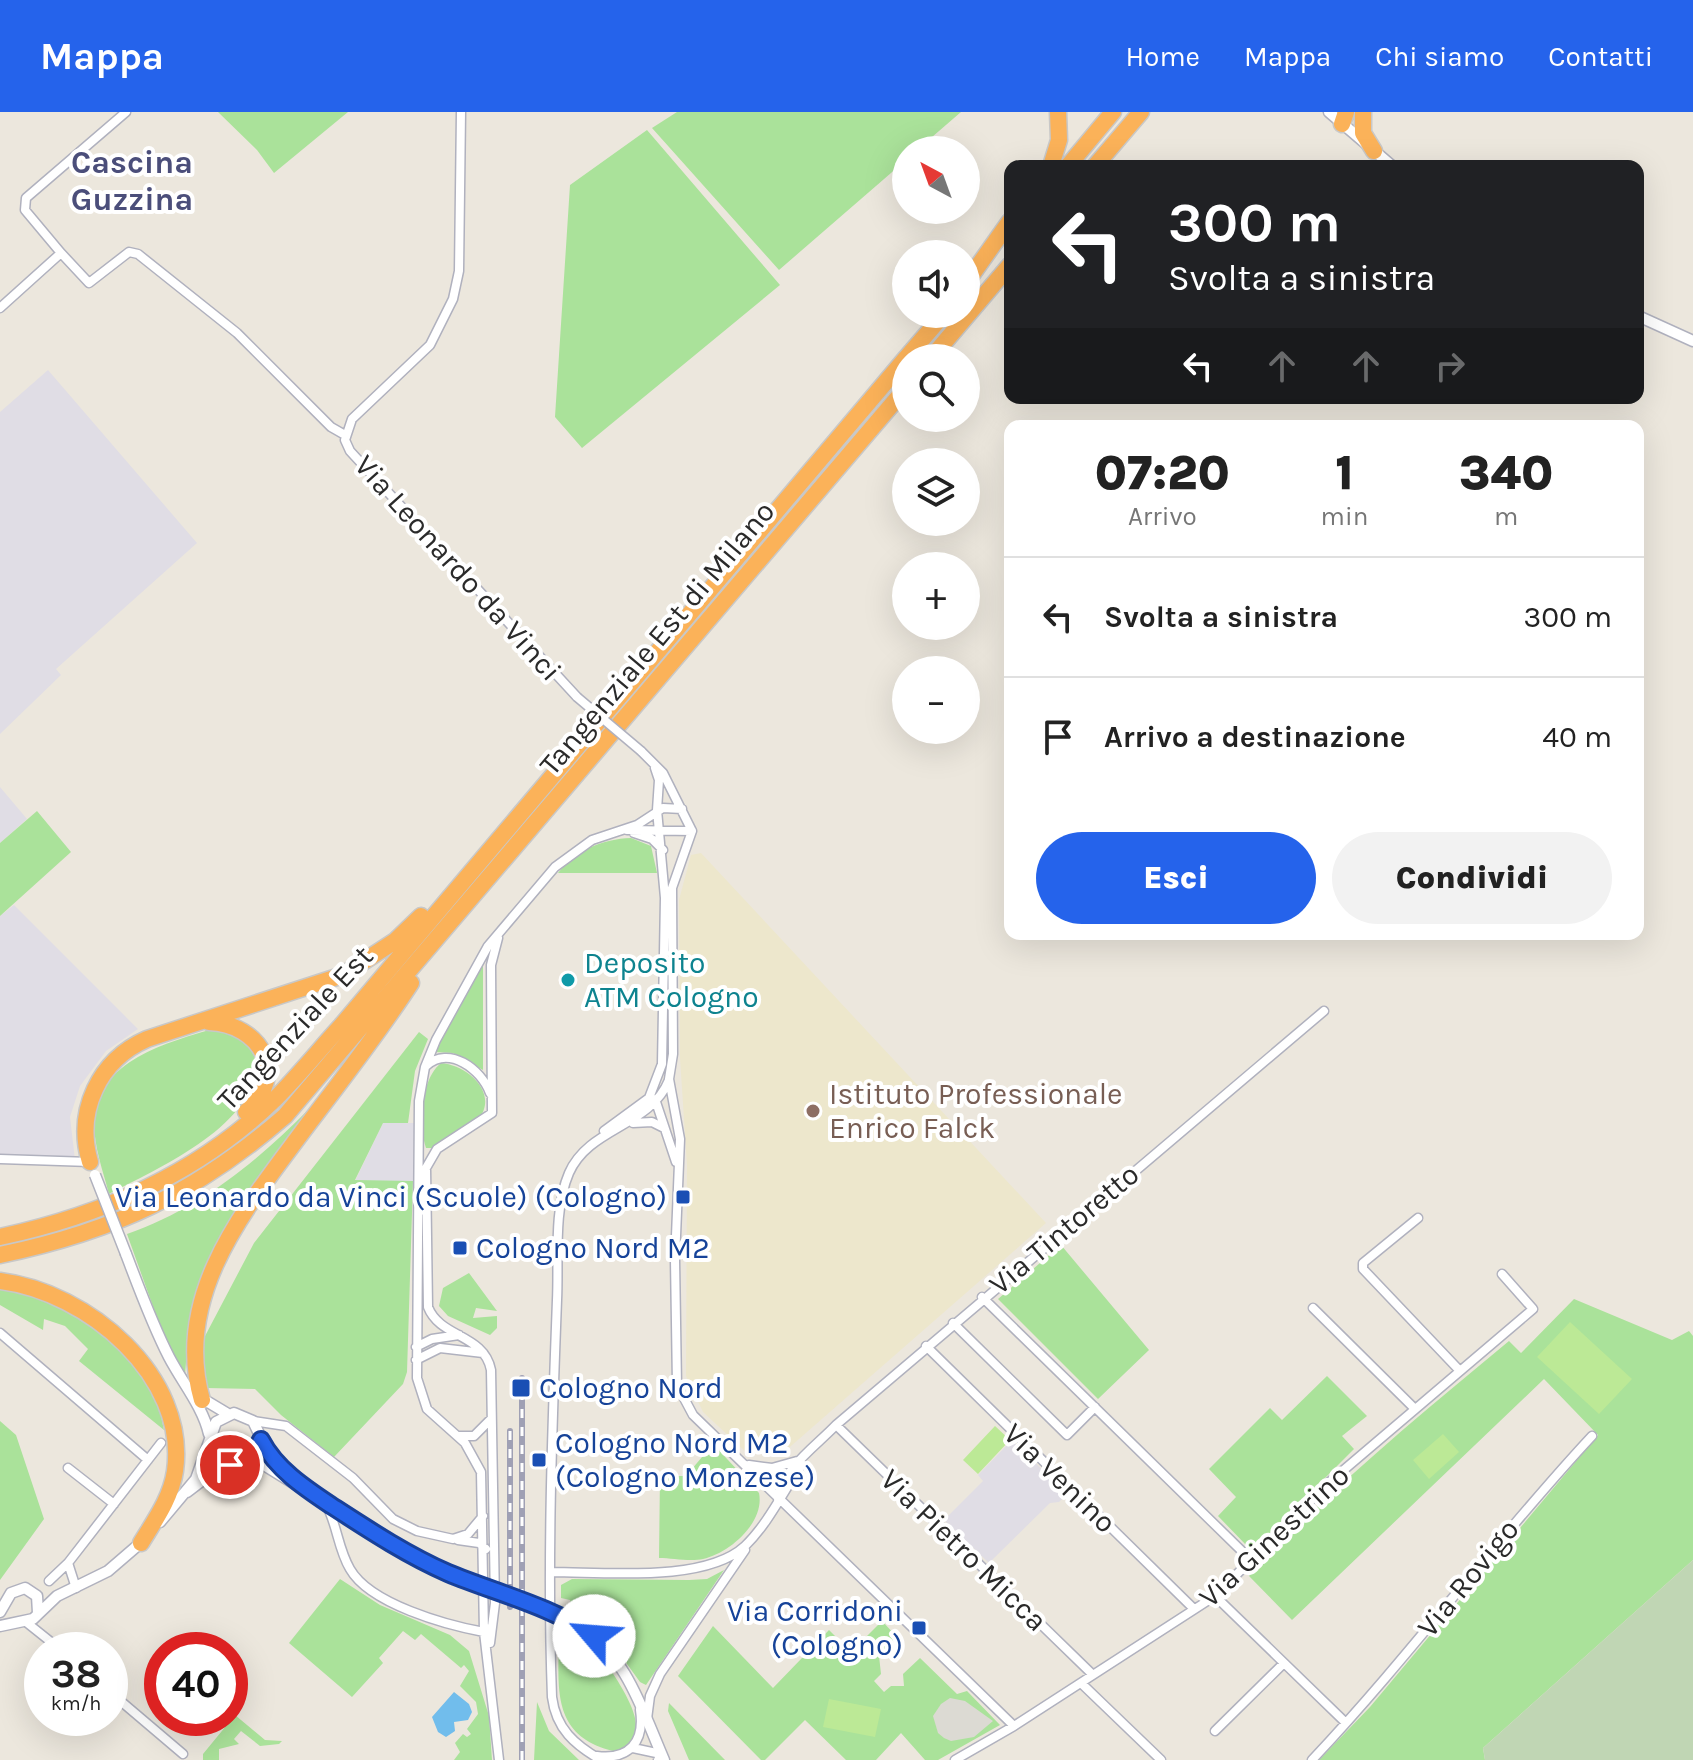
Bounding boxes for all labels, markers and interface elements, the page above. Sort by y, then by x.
text: Mappa [40,34,164,79]
text: Home [1125,40,1200,73]
text: Mappa [1244,40,1331,73]
text: Chi siamo [1375,40,1504,73]
text: Contatti [1548,40,1653,73]
north arrow [892,136,980,224]
map controls [892,136,980,744]
district label: Cascina Guzzina [71,144,193,218]
text: 300 m [1168,190,1341,255]
icon: left [1036,192,1140,296]
button: sound [892,240,980,328]
text: Svolta a sinistra [1168,257,1435,299]
button: search [892,344,980,432]
icon: left [1176,344,1220,388]
icon: ahead [1260,344,1304,388]
icon: ahead [1344,344,1388,388]
icon: right [1428,344,1472,388]
text: 07:20 [1095,445,1230,501]
text: 1 [1335,445,1354,501]
text: 340 [1459,445,1553,501]
street label: Via Leonardo da Vinci [347,448,569,688]
button: layers [892,448,980,536]
street label: Tangenziale Est di Milano [532,494,782,782]
text: Arrivo [1128,501,1197,532]
text: min [1321,501,1368,532]
text: m [1494,501,1518,532]
button: + [892,552,980,640]
icon: left [1036,595,1080,639]
text: Svolta a sinistra [1104,599,1338,635]
text: 300 m [1523,599,1612,635]
button: − [892,656,980,744]
icon: arrive [1036,715,1080,759]
text: Arrivo a destinazione [1104,719,1406,755]
text: 40 m [1542,719,1612,755]
button: Esci [1036,832,1316,924]
button: Condividi [1332,832,1612,924]
street label: Tangenziale Est [210,938,380,1118]
place label: Deposito ATM Cologno [584,945,759,1015]
marker: Deposito ATM Cologno [559,971,577,989]
place label: Istituto Professionale Enrico Falck [829,1076,1122,1146]
marker: Istituto Professionale Enrico Falck [804,1102,822,1120]
street label: Via Tintoretto [982,1156,1146,1302]
place label: Via Leonardo da Vinci (Scuole) (Cologno) [115,1179,667,1215]
marker: Via Leonardo da Vinci (Scuole) (Cologno) [674,1188,692,1206]
place label: Cologno Nord M2 [476,1230,710,1266]
marker: Cologno Nord M2 [451,1239,469,1257]
place label: Cologno Nord [539,1370,723,1406]
marker: Cologno Nord [510,1377,532,1399]
street label: Via Venino [996,1416,1124,1540]
place label: Cologno Nord M2 (Cologno Monzese) [555,1425,815,1495]
pin [196,1431,264,1499]
icon: arrive [208,1443,252,1487]
marker: Cologno Nord M2 (Cologno Monzese) [530,1451,548,1469]
street label: Via Ginestrino [1191,1457,1357,1615]
street label: Via Pietro Micca [873,1461,1055,1639]
street label: Via Rovigo [1409,1512,1527,1644]
place label: Via Corridoni (Cologno) [727,1593,903,1663]
position arrow [552,1594,636,1678]
marker: Via Corridoni (Cologno) [910,1619,928,1637]
speed limit sign: 40 [144,1632,248,1736]
text: 38 [51,1650,101,1697]
text: km/h [51,1692,101,1715]

